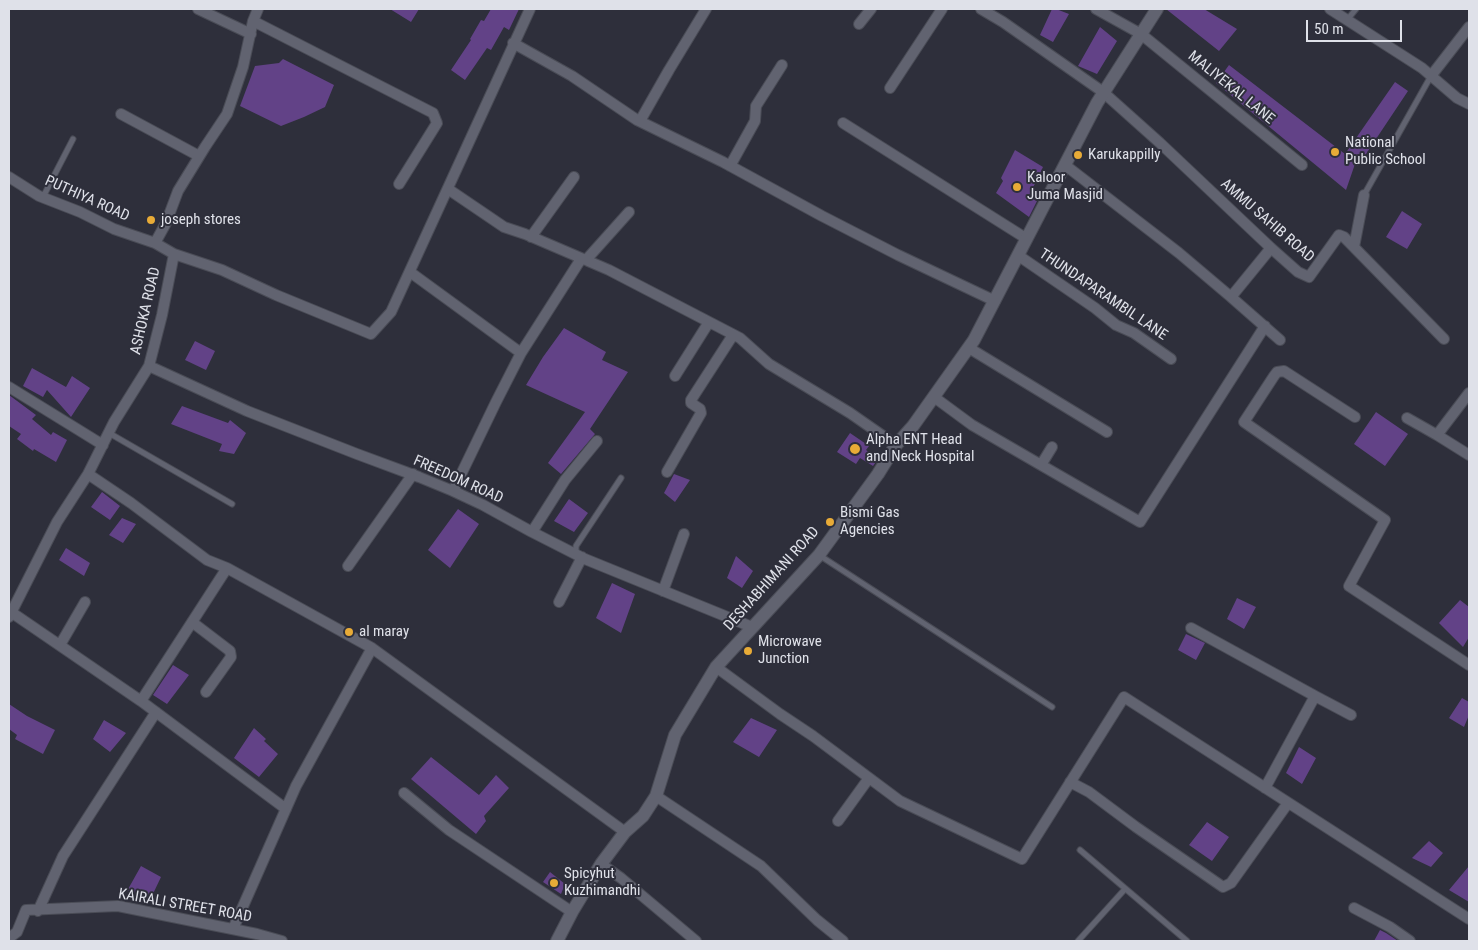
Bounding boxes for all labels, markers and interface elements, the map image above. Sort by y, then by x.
scale bar [1308,10,1404,42]
text: 50 m [1314,20,1344,38]
street label: MALIYEKAL LANE [1184,48,1278,128]
place label: National Public School [1345,134,1426,169]
place label: Karukappilly [1088,146,1161,164]
marker: National Public School [1329,146,1341,158]
marker: Karukappilly [1072,149,1084,161]
place label: Kaloor Juma Masjid [1027,169,1103,204]
street label: PUTHIYA ROAD [42,172,132,226]
street label: AMMU SAHIB ROAD [1216,175,1318,267]
marker: Kaloor Juma Masjid [1011,181,1023,193]
place label: joseph stores [161,211,241,229]
marker: joseph stores [145,214,157,226]
street label: THUNDAPARAMBIL LANE [1035,245,1171,345]
street label: ASHOKA ROAD [127,266,165,356]
place label: Alpha ENT Head and Neck Hospital [866,431,974,466]
marker: Alpha ENT Head and Neck Hospital [848,442,862,456]
street label: FREEDOM ROAD [410,452,506,508]
place label: Bismi Gas Agencies [840,504,900,539]
marker: Bismi Gas Agencies [824,516,836,528]
street label: DESHABHIMANI ROAD [721,523,823,635]
place label: al maray [359,623,409,641]
marker: al maray [343,626,355,638]
place label: Microwave Junction [758,633,822,668]
marker: Microwave Junction [742,645,754,657]
place label: Spicyhut Kuzhimandhi [564,865,640,900]
marker: Spicyhut Kuzhimandhi [548,877,560,889]
street label: KAIRALI STREET ROAD [117,885,253,927]

